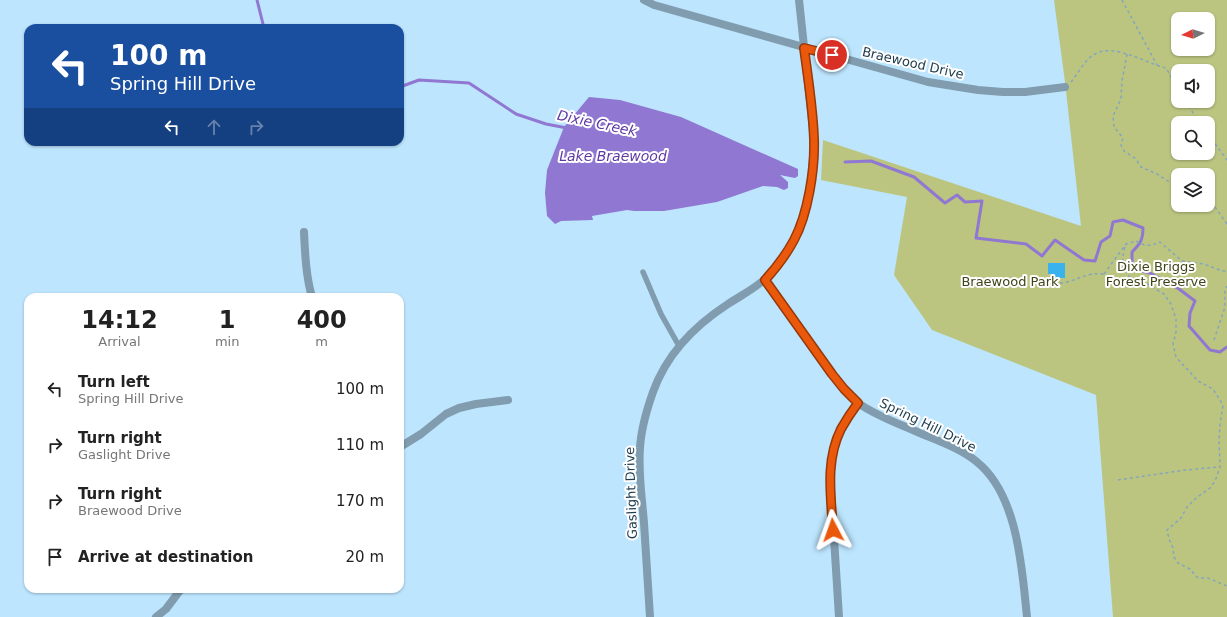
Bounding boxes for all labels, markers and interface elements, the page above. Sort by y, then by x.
north arrow [1171,12,1215,56]
map controls [1171,12,1215,212]
pin [815,38,849,72]
text: 100 m [110,39,207,72]
icon: left [44,40,96,92]
icon: arrive [821,44,843,66]
street label: Braewood Drive [861,44,965,82]
button: sound [1171,64,1215,108]
text: Spring Hill Drive [110,73,256,94]
water label: Dixie Creek [556,107,639,139]
icon: left [161,116,183,138]
icon: ahead [203,116,225,138]
icon: right [245,116,267,138]
button: search [1171,116,1215,160]
water label: Lake Braewood [559,148,667,164]
button: layers [1171,168,1215,212]
park label: Dixie Briggs Forest Preserve [1106,259,1206,289]
park label: Braewood Park [961,274,1059,289]
text: 14:12 [81,306,158,334]
text: 1 [219,306,235,334]
text: 400 [297,306,347,334]
text: Arrival [98,334,141,349]
text: min [215,334,239,349]
text: m [315,334,328,349]
text: Turn left [78,373,150,391]
icon: left [44,378,66,400]
text: 100 m [336,380,384,398]
text: Spring Hill Drive [78,391,184,406]
street label: Spring Hill Drive [877,395,979,455]
text: Turn right [78,429,162,447]
icon: right [44,434,66,456]
text: 110 m [336,436,384,454]
text: Gaslight Drive [78,447,170,462]
street label: Gaslight Drive [622,447,640,539]
text: Turn right [78,485,162,503]
icon: right [44,490,66,512]
text: 170 m [336,492,384,510]
text: Braewood Drive [78,503,182,518]
position arrow [812,509,854,551]
icon: arrive [44,546,66,568]
text: Arrive at destination [78,548,253,566]
text: 20 m [346,548,384,566]

